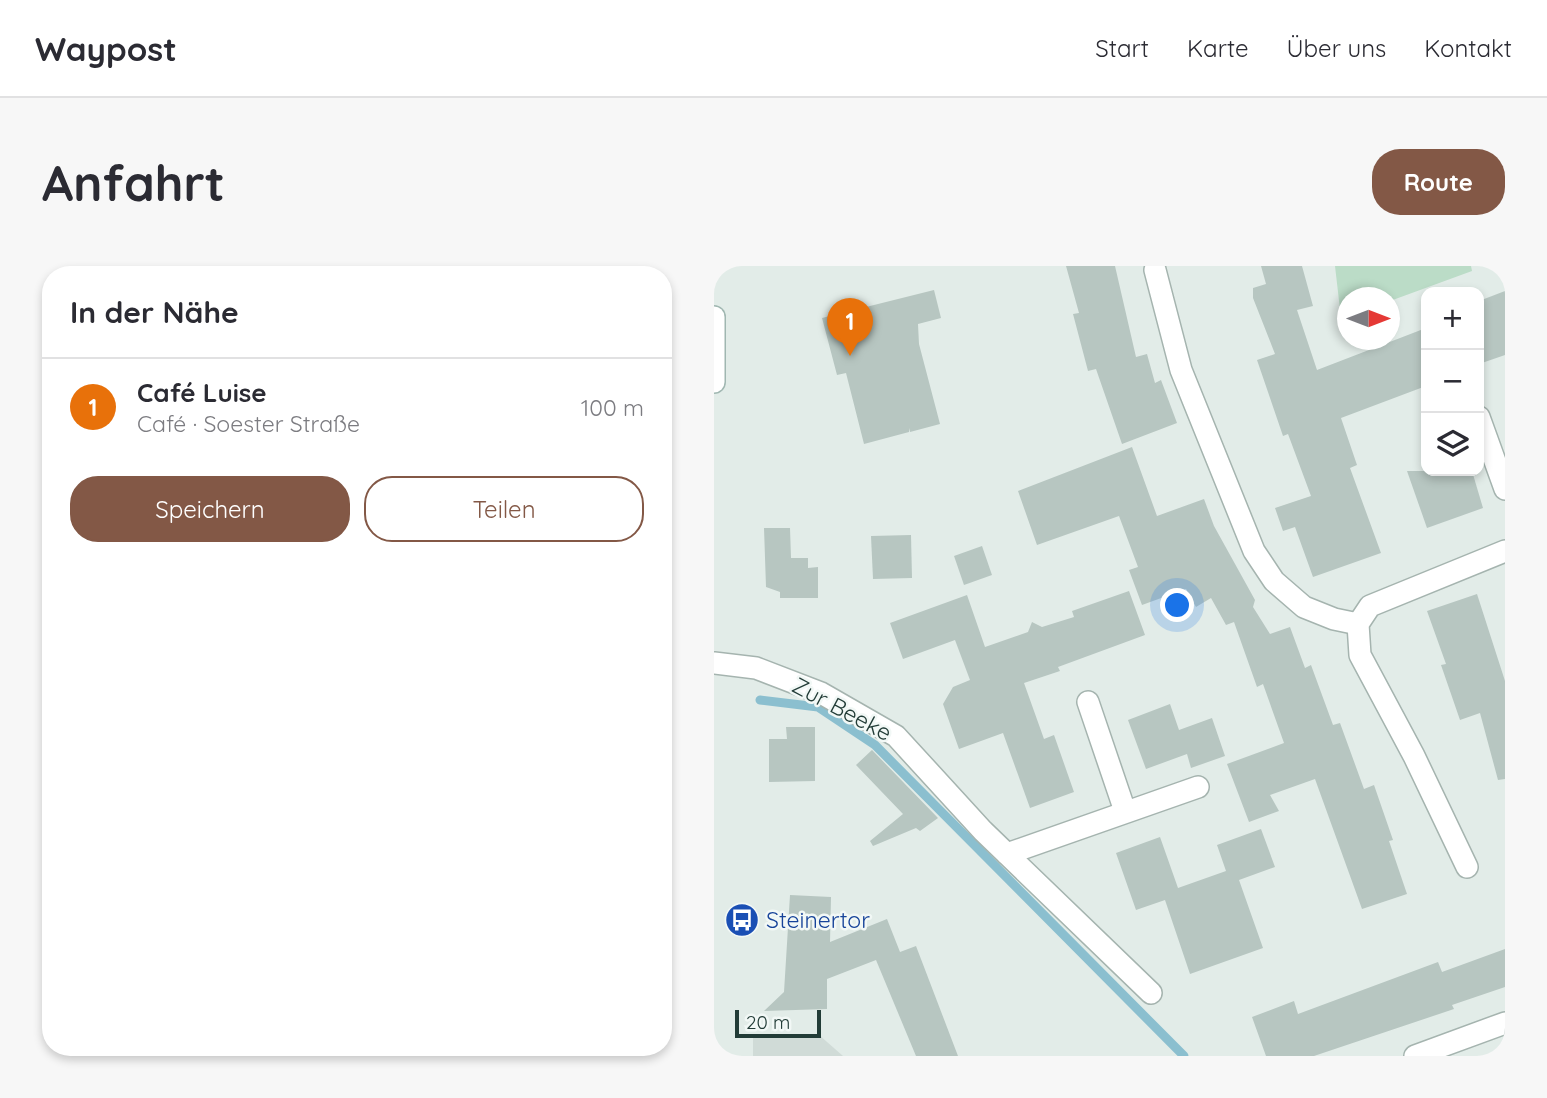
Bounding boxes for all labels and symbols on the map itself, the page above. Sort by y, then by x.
north arrow [1337,287,1400,350]
pin: 1 [827,298,873,356]
your location [1160,588,1194,622]
street label: Zur Beeke [787,670,897,747]
bus stop icon: Steinertor [723,901,761,939]
place label: Steinertor [766,905,870,934]
scale bar [735,1007,821,1039]

